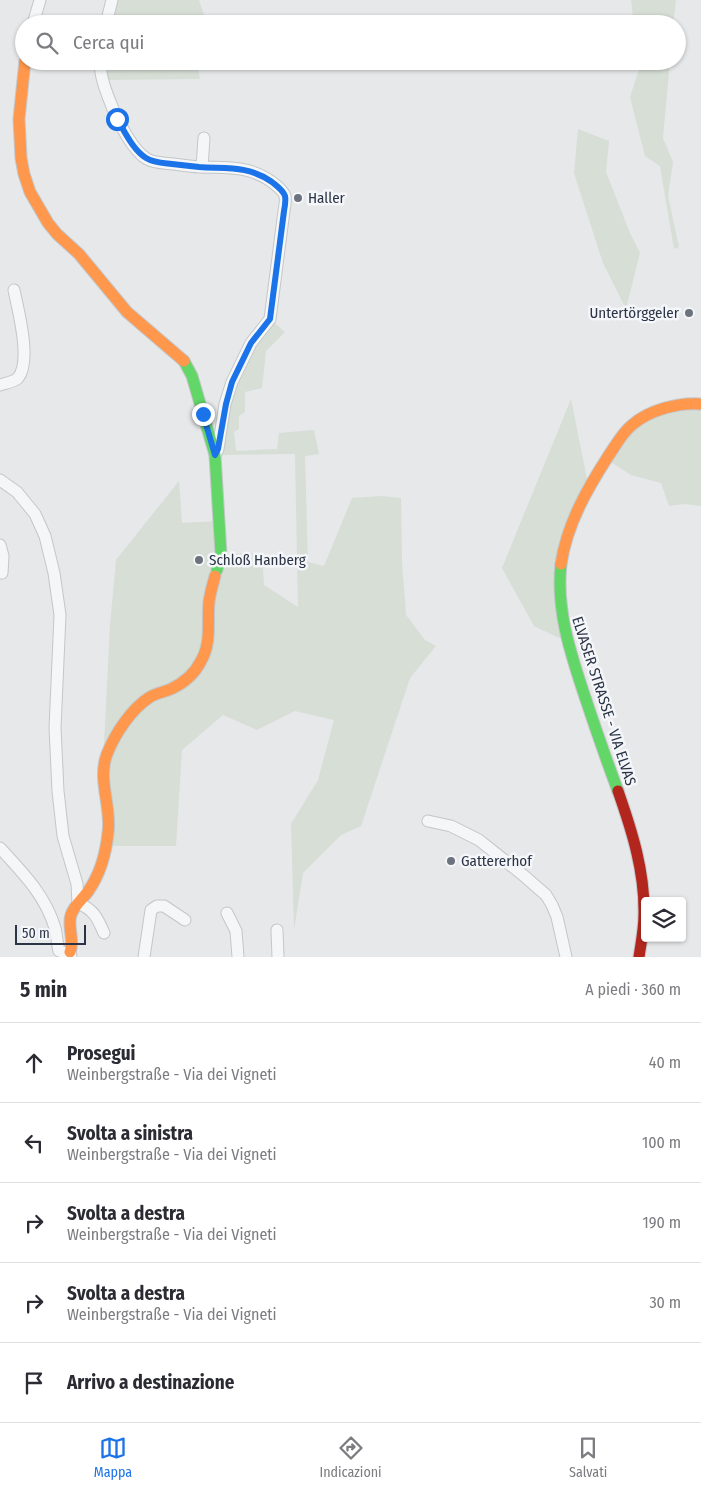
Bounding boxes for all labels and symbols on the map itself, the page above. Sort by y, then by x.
route start [106,108,129,131]
place label: Haller [308,189,346,207]
marker: Haller [292,192,304,204]
place label: Untertörggeler [590,304,680,322]
marker: Untertörggeler [683,307,695,319]
route end [192,403,215,426]
place label: Schloß Hanberg [209,551,306,569]
marker: Schloß Hanberg [193,554,205,566]
street label: ELVASER STRASSE - VIA ELVAS [568,614,640,788]
place label: Gattererhof [461,852,533,870]
marker: Gattererhof [445,855,457,867]
scale bar [15,922,86,945]

